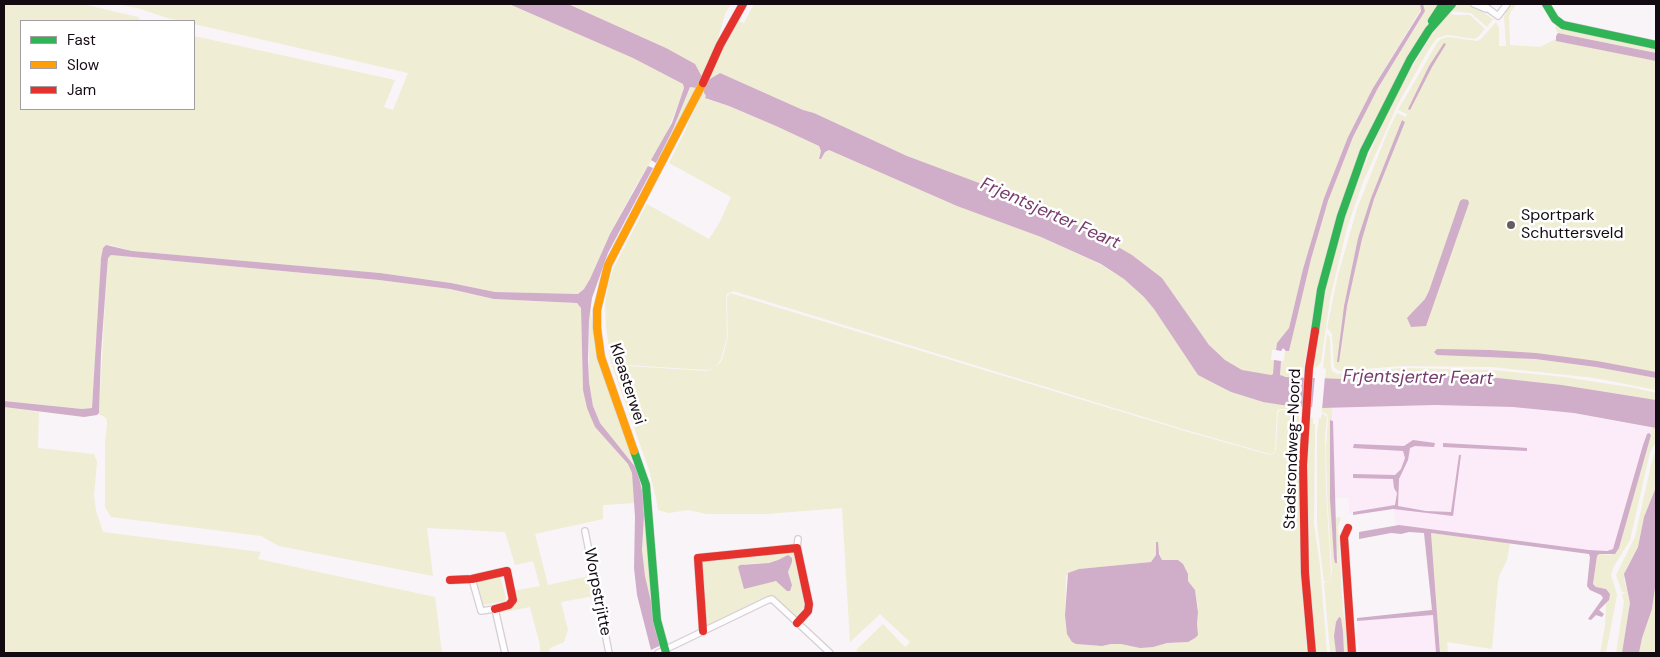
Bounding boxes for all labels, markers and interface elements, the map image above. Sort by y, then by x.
legend [20,20,195,110]
text: Fast [67,30,96,50]
text: Slow [67,55,99,75]
text: Jam [67,80,96,100]
water label: Frjentsjerter Feart [977,174,1123,254]
place label: Sportpark Schuttersveld [1521,206,1623,244]
marker: Sportpark Schuttersveld [1505,219,1517,231]
street label: Kleasterwei [605,341,649,427]
water label: Frjentsjerter Feart [1343,366,1493,390]
street label: Stadsrondweg-Noord [1281,368,1305,530]
street label: Worpstrjitte [579,546,615,638]

